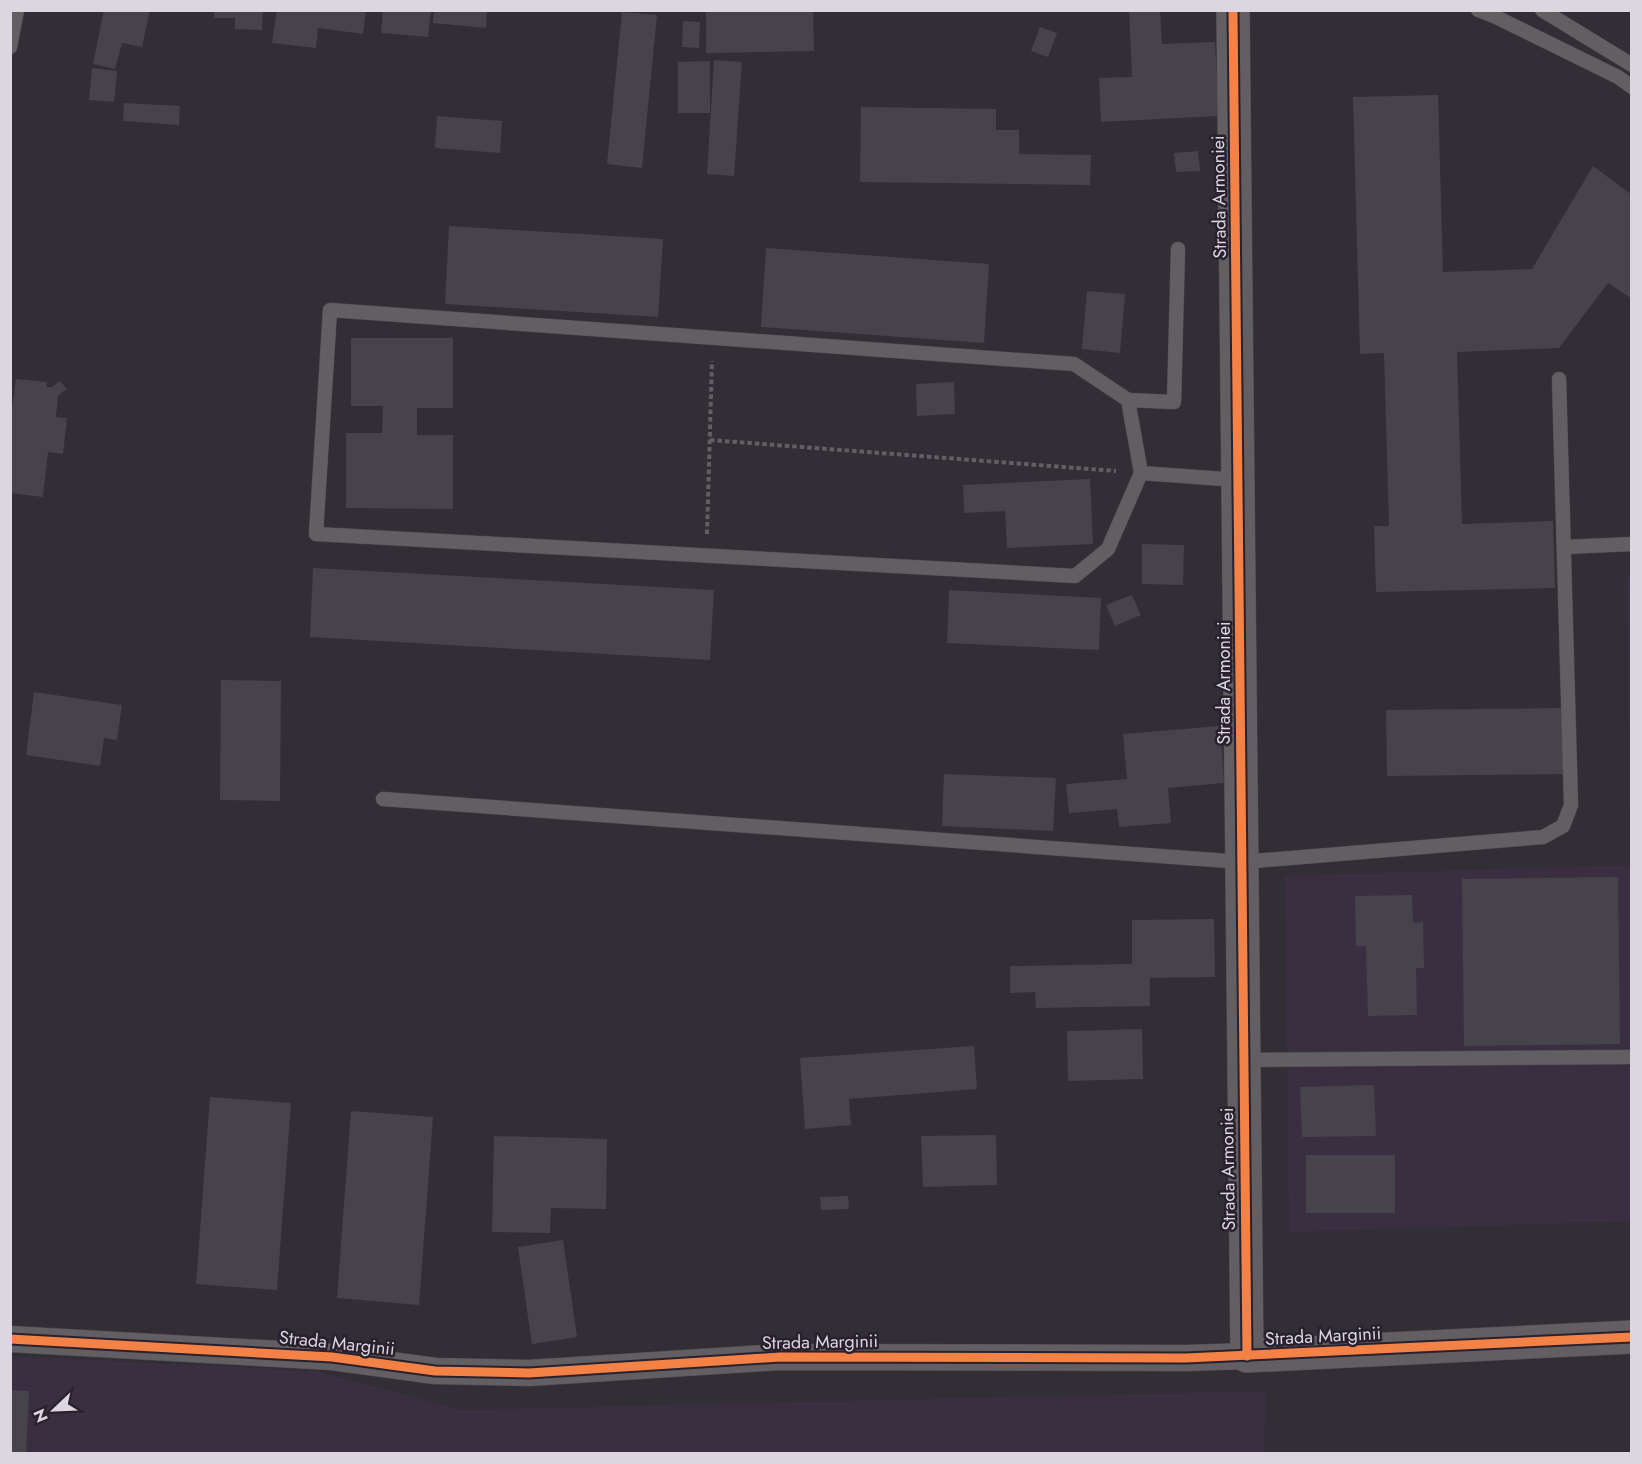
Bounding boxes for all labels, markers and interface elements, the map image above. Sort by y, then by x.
street label: Strada Armoniei [1205,135,1233,259]
street label: Strada Armoniei [1211,621,1237,745]
street label: Strada Armoniei [1214,1107,1242,1231]
street label: Strada Marginii [1264,1320,1382,1352]
street label: Strada Marginii [278,1324,396,1362]
street label: Strada Marginii [762,1328,878,1356]
north arrow [24,1380,84,1440]
text: N [28,1405,54,1426]

